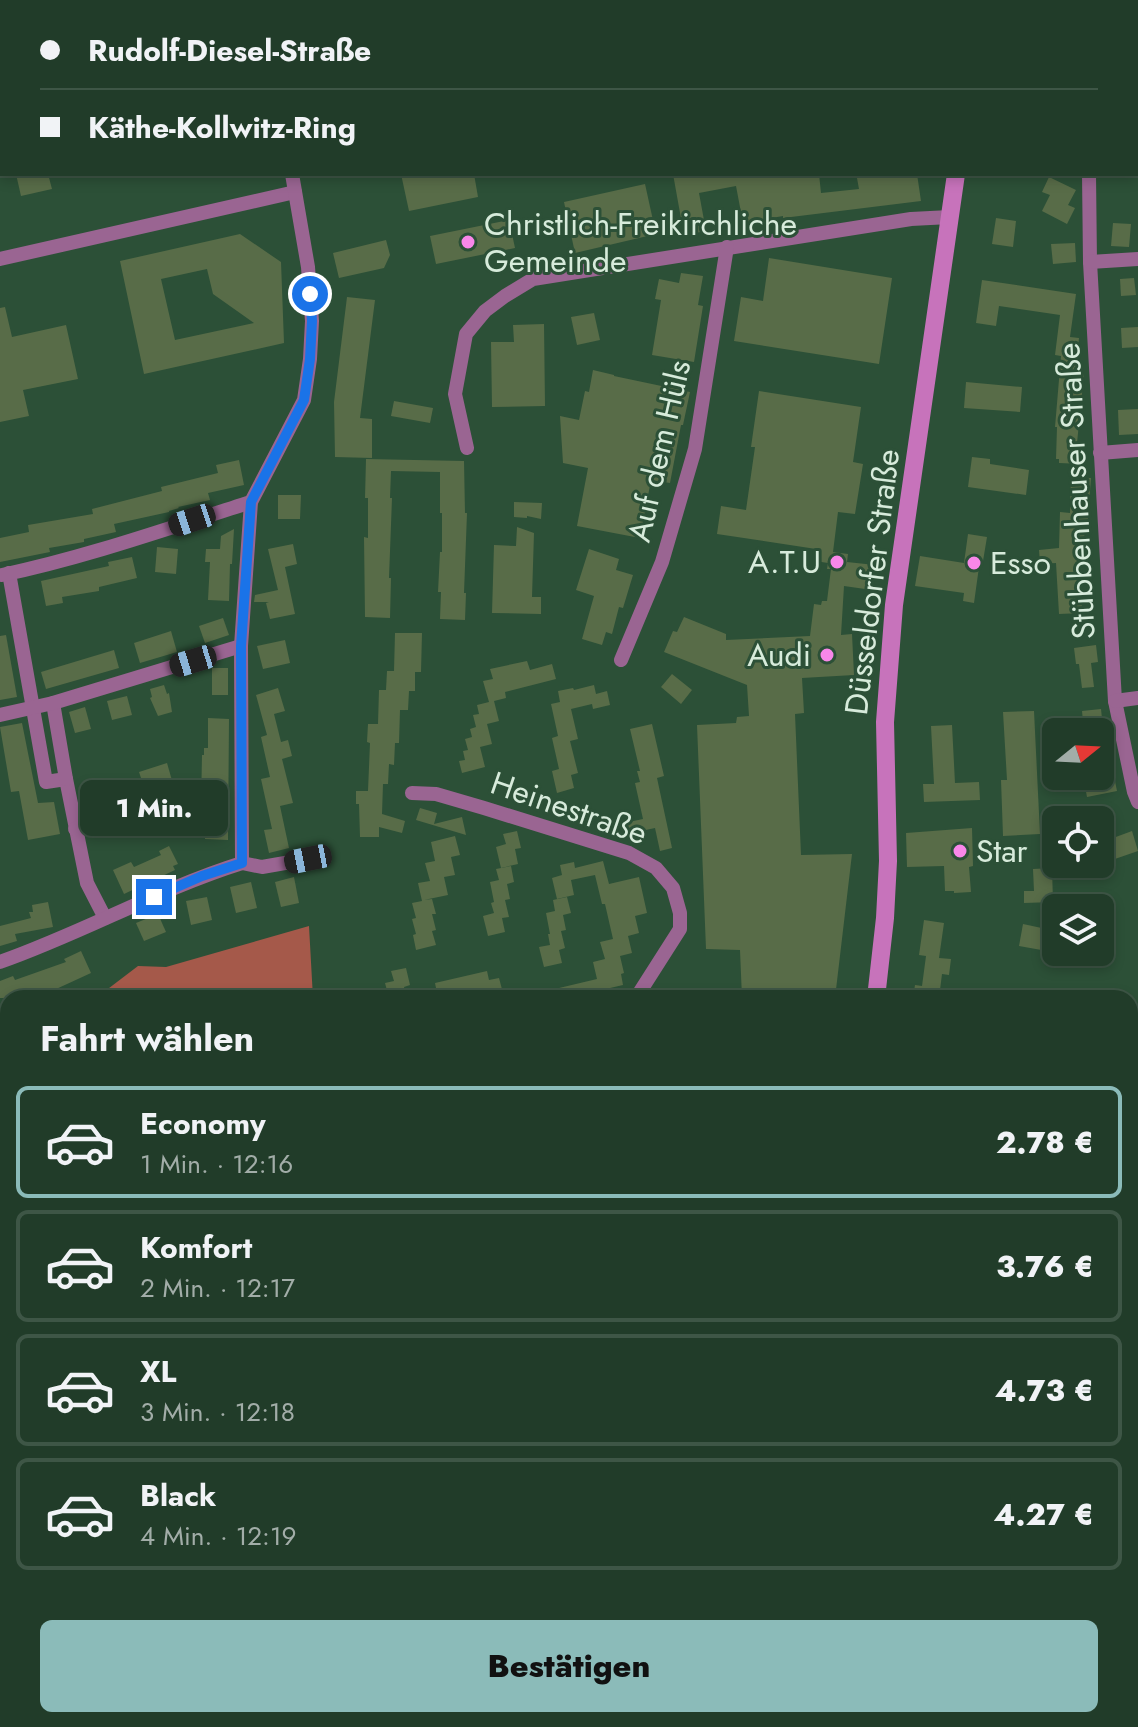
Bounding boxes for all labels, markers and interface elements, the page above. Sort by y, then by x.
text: Rudolf-Diesel-Straße [88,29,371,72]
text: Käthe-Kollwitz-Ring [88,106,356,149]
place label: Christlich-Freikirchliche Gemeinde [484,201,797,284]
marker: Christlich-Freikirchliche Gemeinde [459,233,477,251]
route start [292,276,328,312]
street label: Stübbenhauser Straße [1045,342,1107,640]
street label: Auf dem Hüls [616,356,702,546]
street label: Düsseldorfer Straße [833,447,911,717]
car [165,501,219,539]
place label: A.T.U [748,539,821,585]
place label: Esso [990,540,1051,586]
marker: A.T.U [828,553,846,571]
marker: Esso [965,554,983,572]
place label: Audi [747,632,811,678]
car [167,643,219,679]
marker: Audi [818,646,836,664]
north arrow [1042,718,1114,790]
map controls [1042,718,1114,966]
street label: Heinestraße [485,760,653,856]
callout: 1 Min. [80,781,228,837]
text: 1 Min. [116,789,192,827]
button: locate [1042,806,1114,878]
place label: Star [976,828,1028,874]
marker: Star [951,842,969,860]
car [282,843,334,875]
route end [136,879,172,915]
button: layers [1042,894,1114,966]
text: Fahrt wählen [40,1012,254,1064]
text: Economy [140,1102,266,1145]
icon: car [44,1106,116,1178]
text: 2.78 € [996,1121,1094,1164]
text: 1 Min. · 12:16 [140,1145,293,1183]
text: Komfort [140,1226,252,1269]
icon: car [44,1230,116,1302]
text: 3.76 € [996,1245,1094,1288]
text: 2 Min. · 12:17 [140,1269,295,1307]
text: XL [140,1350,176,1393]
icon: car [44,1354,116,1426]
text: 4.73 € [995,1369,1094,1412]
text: 3 Min. · 12:18 [140,1393,295,1431]
text: Black [140,1474,216,1517]
icon: car [44,1478,116,1550]
text: 4.27 € [994,1493,1094,1536]
text: 4 Min. · 12:19 [140,1517,297,1555]
button: Bestätigen [40,1620,1098,1712]

